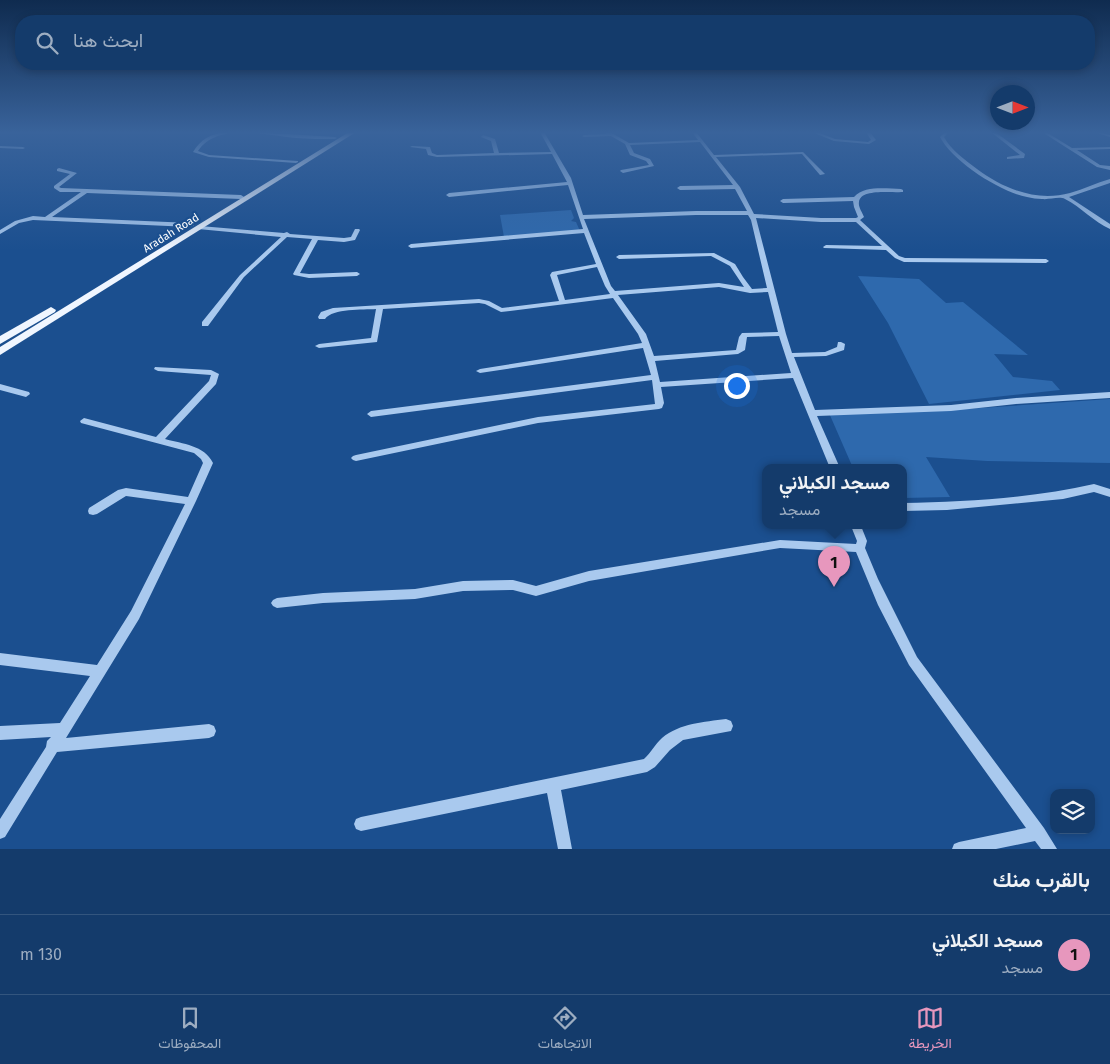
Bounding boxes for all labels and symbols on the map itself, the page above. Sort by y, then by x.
north arrow [990,85,1035,130]
street label: Aradah Road [141,211,201,255]
your location [724,373,750,399]
pin: 1 [818,546,850,587]

